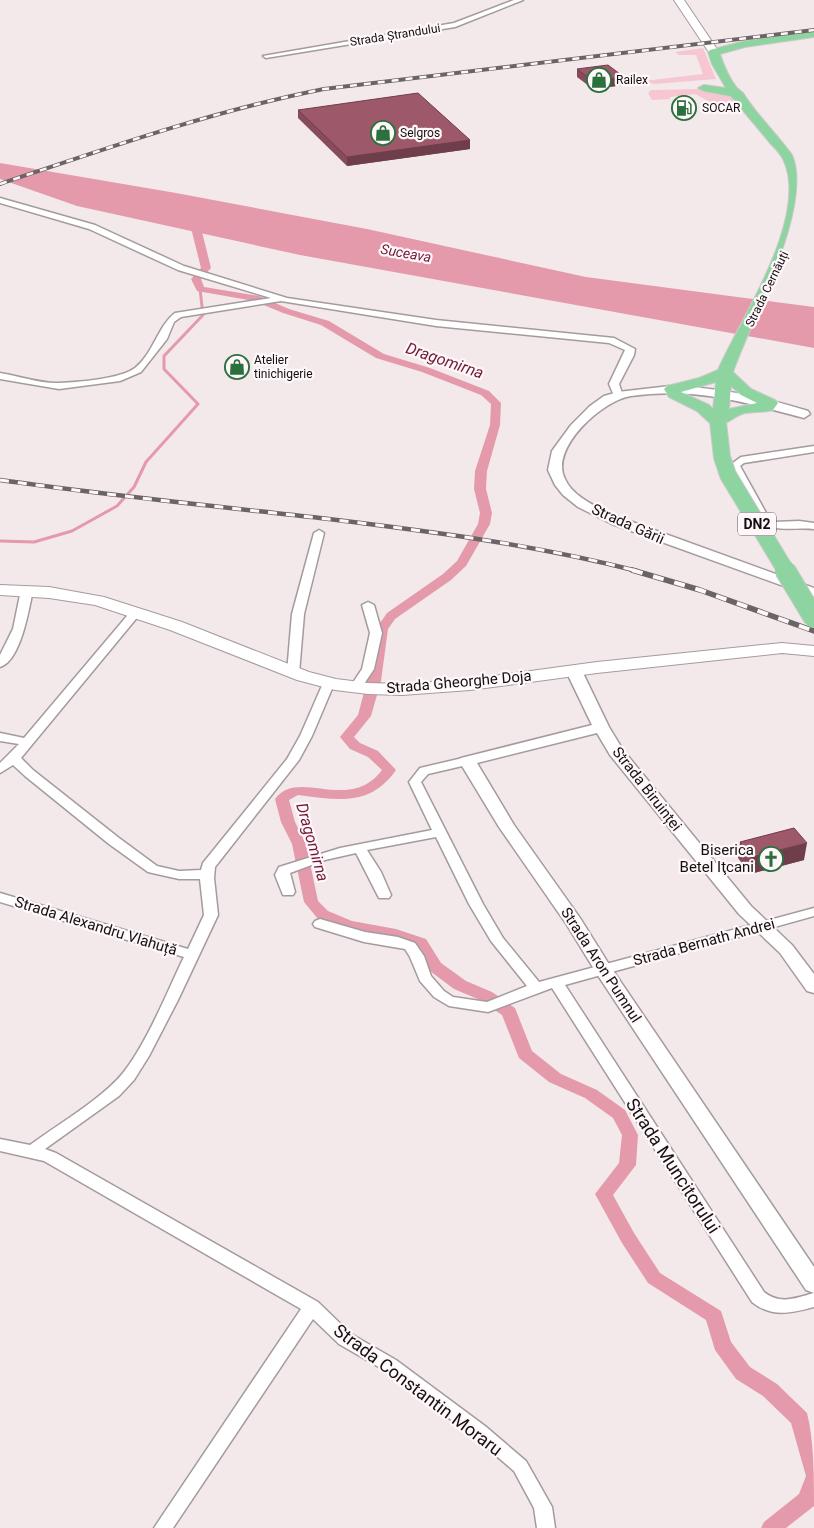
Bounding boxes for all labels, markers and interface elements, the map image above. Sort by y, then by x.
street label: Strada Ștrandului [349,21,442,50]
shop icon: Railex [586,67,612,93]
place label: Railex [616,73,648,87]
fuel station icon: SOCAR [671,95,697,121]
place label: SOCAR [702,101,741,115]
shop icon: Selgros [370,120,396,146]
place label: Selgros [400,126,440,140]
water label: Suceava [379,241,433,265]
street label: Strada Cernăuți [743,249,792,330]
water label: Dragomirna [404,338,486,383]
place label: Atelier tinichigerie [254,353,313,381]
shop icon: Atelier tinichigerie [224,354,250,380]
street label: Strada Gării [589,500,667,548]
road number: DN2 [738,512,776,536]
street label: Strada Gheorghe Doja [386,667,532,697]
street label: Strada Biruinței [609,743,685,835]
water label: Dragomirna [292,801,333,884]
place label: Biserica Betel Iţcani [680,841,754,876]
church icon: Biserica Betel Iţcani [758,846,784,872]
street label: Strada Alexandru Vlahuță [13,893,179,959]
street label: Strada Aron Pumnul [557,904,645,1026]
street label: Strada Bernath Andrei [631,914,777,970]
street label: Strada Muncitorului [622,1094,725,1237]
street label: Strada Constantin Moraru [330,1319,507,1460]

